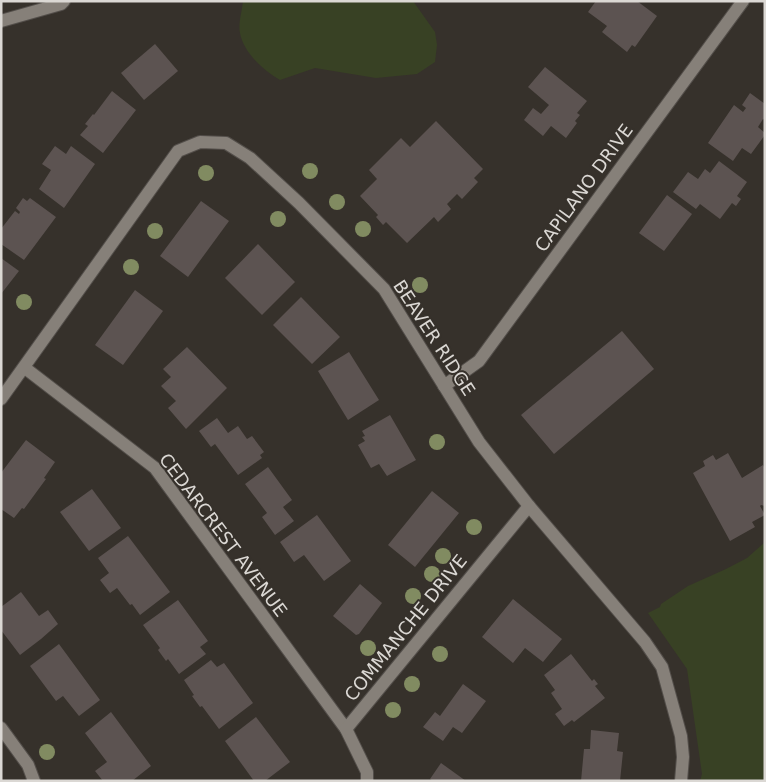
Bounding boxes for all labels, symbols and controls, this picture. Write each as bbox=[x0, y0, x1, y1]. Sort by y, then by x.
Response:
street label: CAPILANO DRIVE bbox=[530, 120, 637, 256]
street label: BEAVER RIDGE bbox=[389, 276, 480, 400]
street label: CEDARCREST AVENUE bbox=[155, 449, 292, 620]
street label: COMMANCHE DRIVE bbox=[340, 550, 471, 705]

